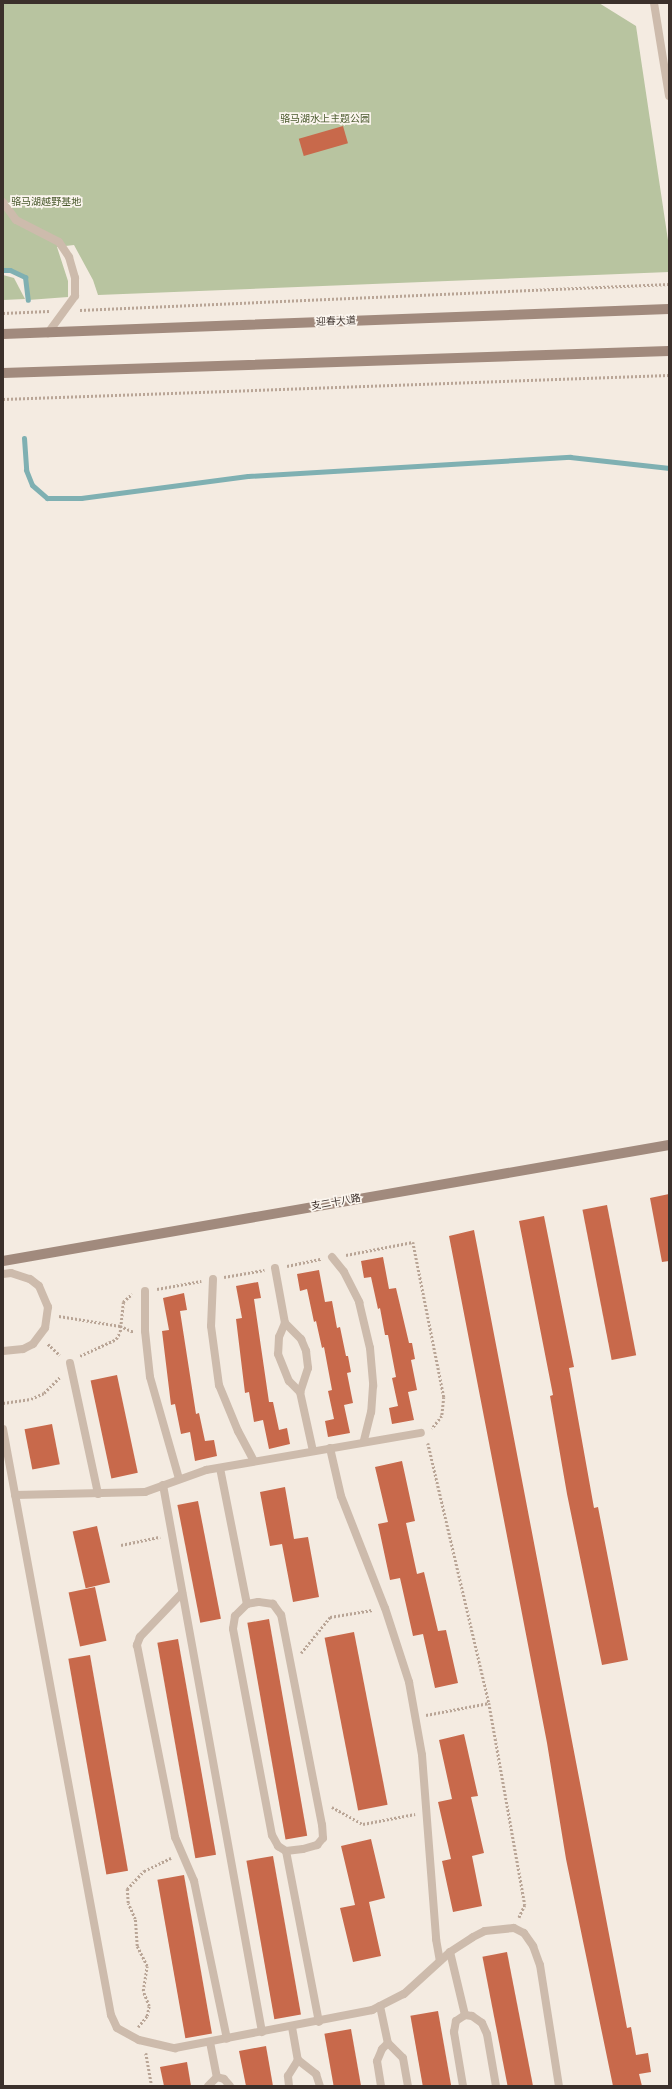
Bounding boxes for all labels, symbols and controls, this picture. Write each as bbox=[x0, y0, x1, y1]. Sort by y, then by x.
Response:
park label: 骆马湖水上主题公园 bbox=[280, 114, 370, 126]
park label: 骆马湖越野基地 bbox=[11, 197, 81, 209]
street label: 迎春大道 bbox=[316, 315, 356, 329]
street label: 支二十八路 bbox=[310, 1193, 362, 1213]

